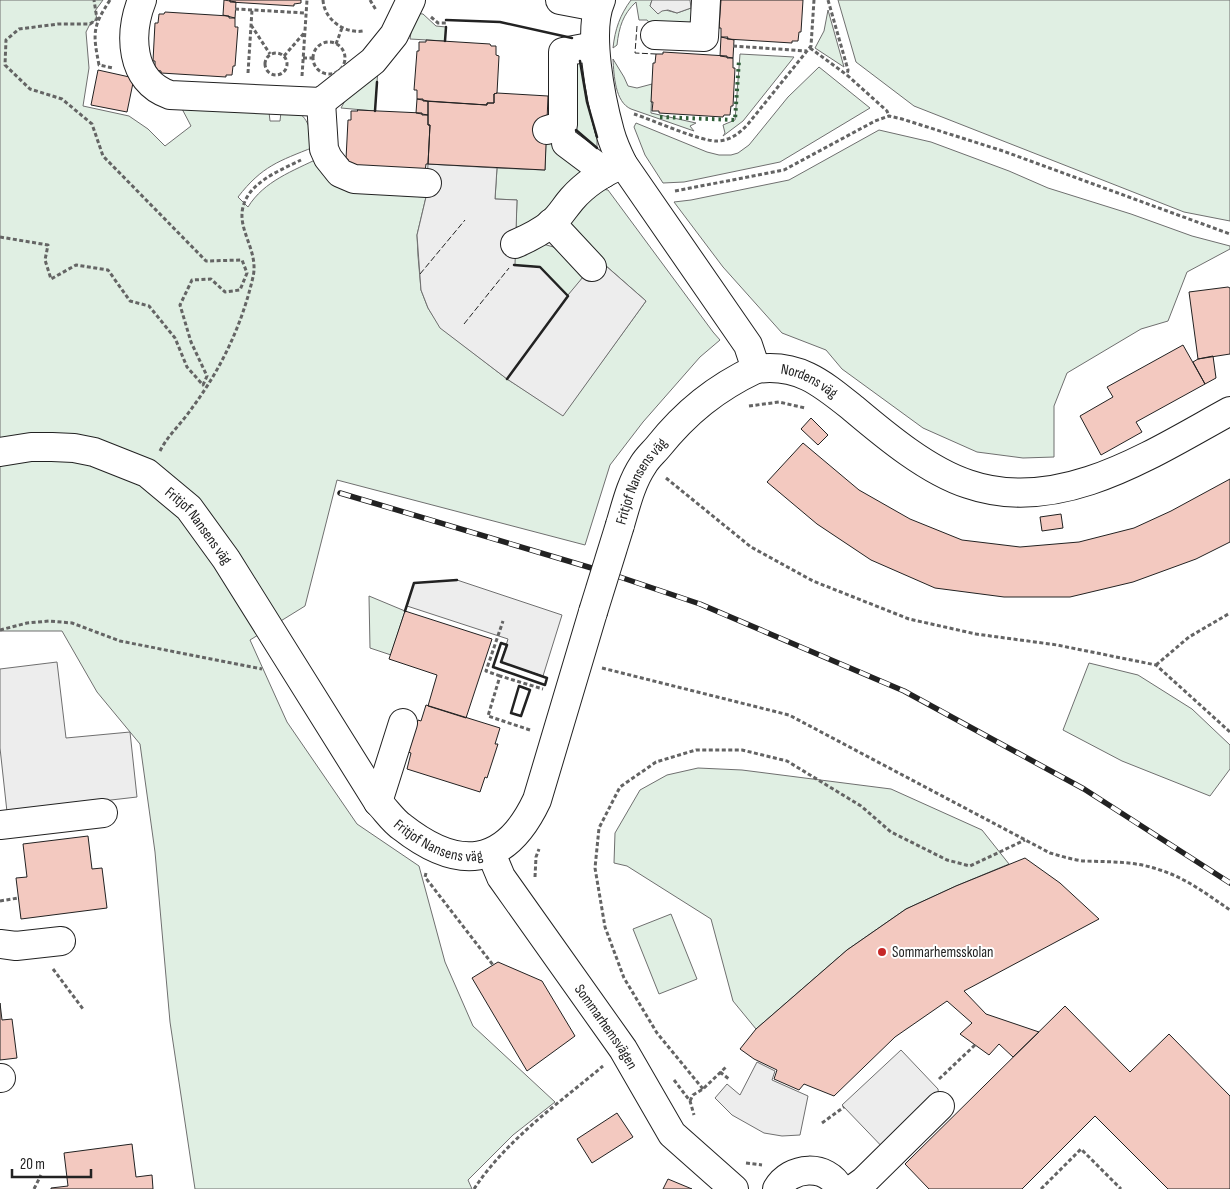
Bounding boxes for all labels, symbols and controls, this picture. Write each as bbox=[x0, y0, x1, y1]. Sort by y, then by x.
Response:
street label: Nordens väg bbox=[780, 359, 842, 402]
street label: Fritjof Nansens väg bbox=[611, 434, 671, 527]
street label: Fritjof Nansens väg bbox=[161, 483, 236, 568]
street label: Fritjof Nansens väg bbox=[390, 815, 484, 866]
place label: Sommarhemsskolan bbox=[892, 943, 993, 962]
marker: Sommarhemsskolan bbox=[876, 946, 888, 958]
street label: Sommarhemsvägen bbox=[570, 980, 642, 1073]
scale bar bbox=[12, 1146, 91, 1178]
text: 20 m bbox=[20, 1155, 45, 1174]

